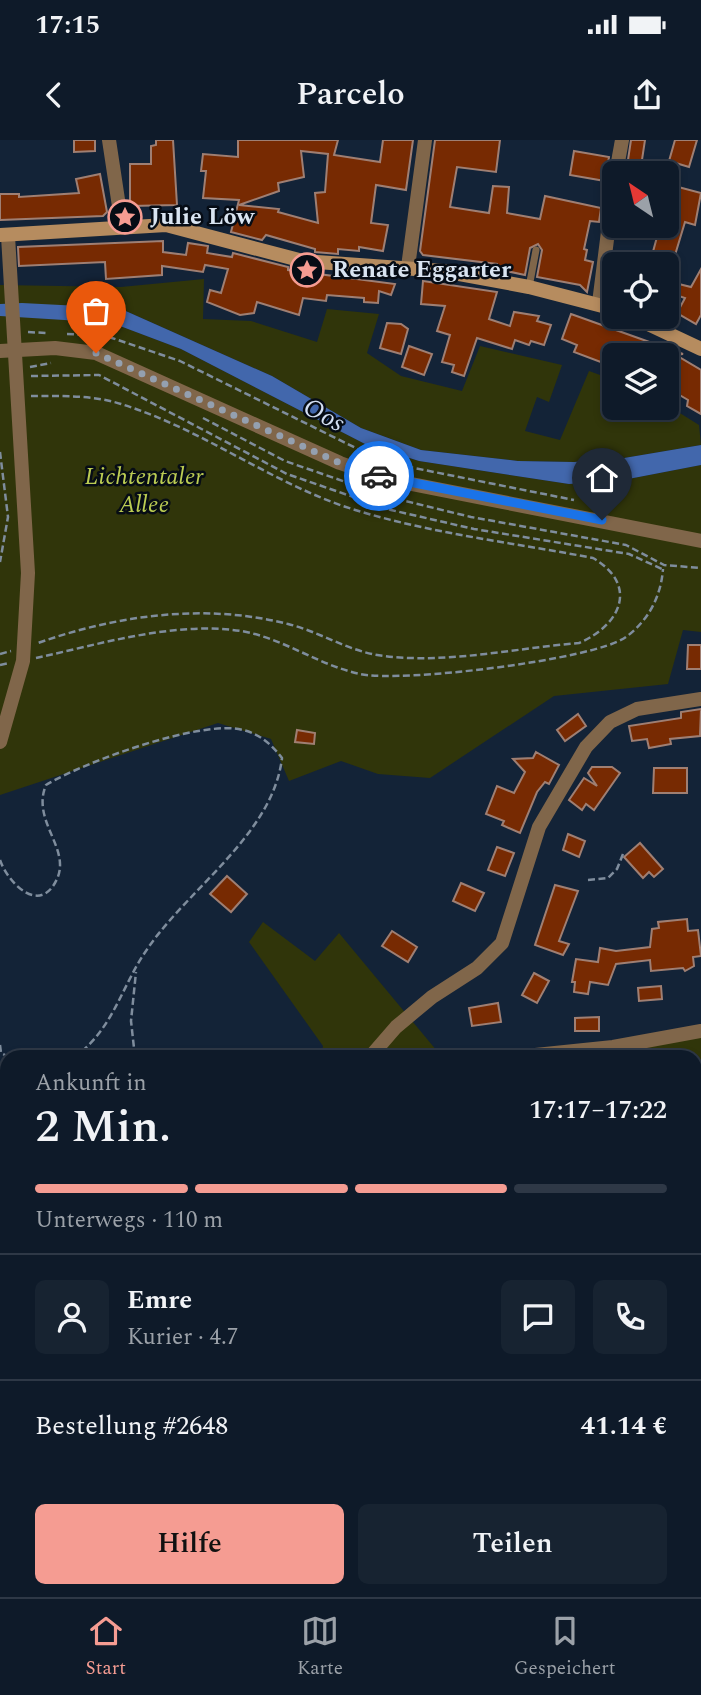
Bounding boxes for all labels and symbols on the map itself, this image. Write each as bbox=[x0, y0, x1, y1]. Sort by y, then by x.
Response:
north arrow bbox=[602, 161, 679, 238]
place icon: Julie Löw bbox=[106, 198, 144, 236]
place label: Julie Löw bbox=[150, 199, 256, 235]
place icon: Renate Eggarter bbox=[288, 251, 326, 289]
place label: Renate Eggarter bbox=[332, 252, 512, 288]
pin bbox=[66, 281, 126, 353]
water label: Oos bbox=[296, 387, 352, 443]
courier bbox=[344, 441, 414, 511]
pin bbox=[572, 448, 632, 520]
park label: Lichtentaler Allee bbox=[84, 459, 204, 523]

